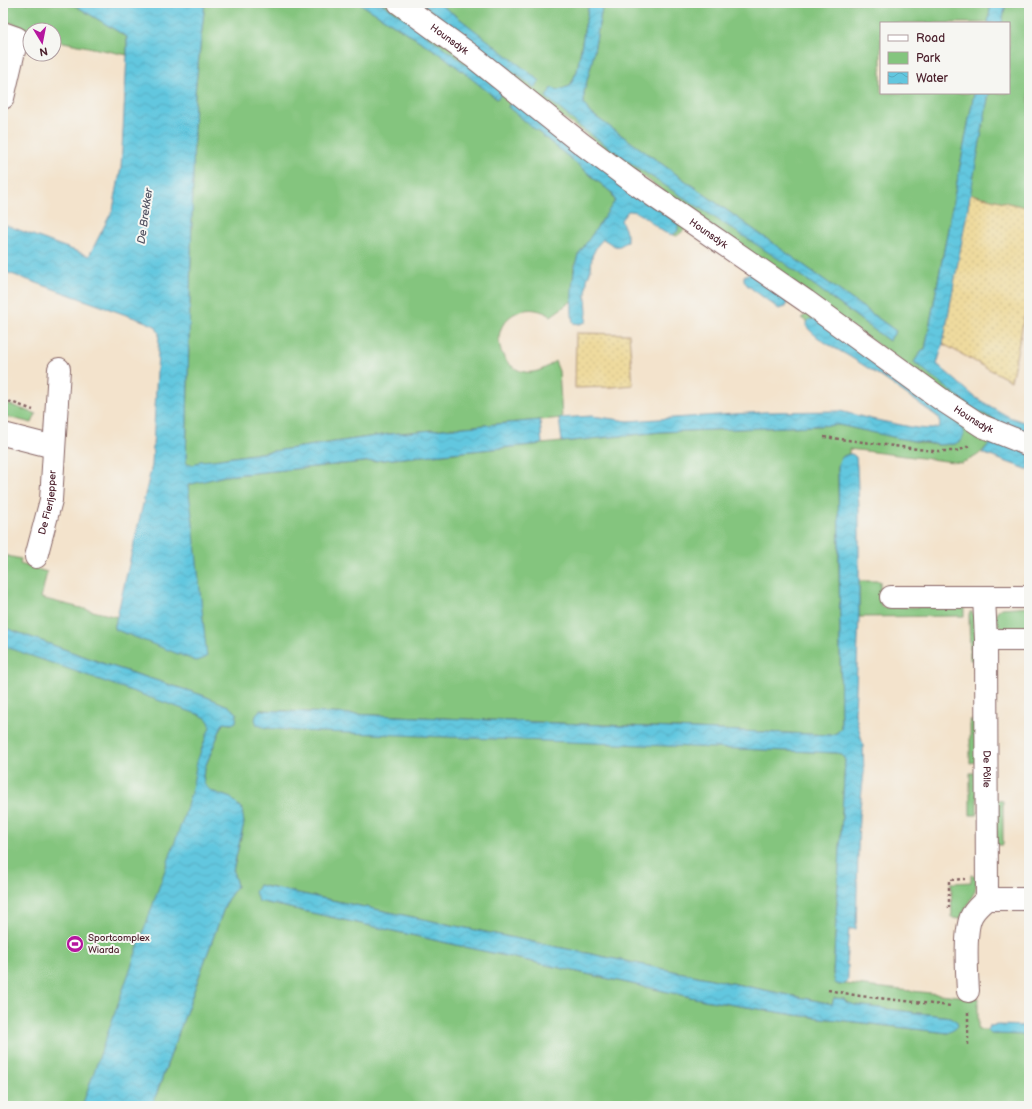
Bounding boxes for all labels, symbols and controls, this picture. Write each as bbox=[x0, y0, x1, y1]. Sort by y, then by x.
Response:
north arrow bbox=[22, 22, 62, 62]
street label: Hounsdyk bbox=[428, 22, 471, 57]
legend bbox=[880, 22, 1010, 94]
text: Road bbox=[916, 31, 945, 46]
text: N bbox=[38, 44, 49, 58]
text: Park bbox=[916, 51, 940, 66]
text: Water bbox=[916, 71, 948, 86]
water label: De Brekker bbox=[135, 186, 155, 245]
street label: Hounsdyk bbox=[687, 216, 730, 251]
street label: Hounsdyk bbox=[951, 403, 995, 436]
street label: De Fierljepper bbox=[36, 470, 59, 536]
street label: De Pôlle bbox=[980, 750, 993, 788]
place label: Sportcomplex Wiarda bbox=[88, 932, 150, 956]
sports icon: Sportcomplex Wiarda bbox=[65, 934, 85, 954]

